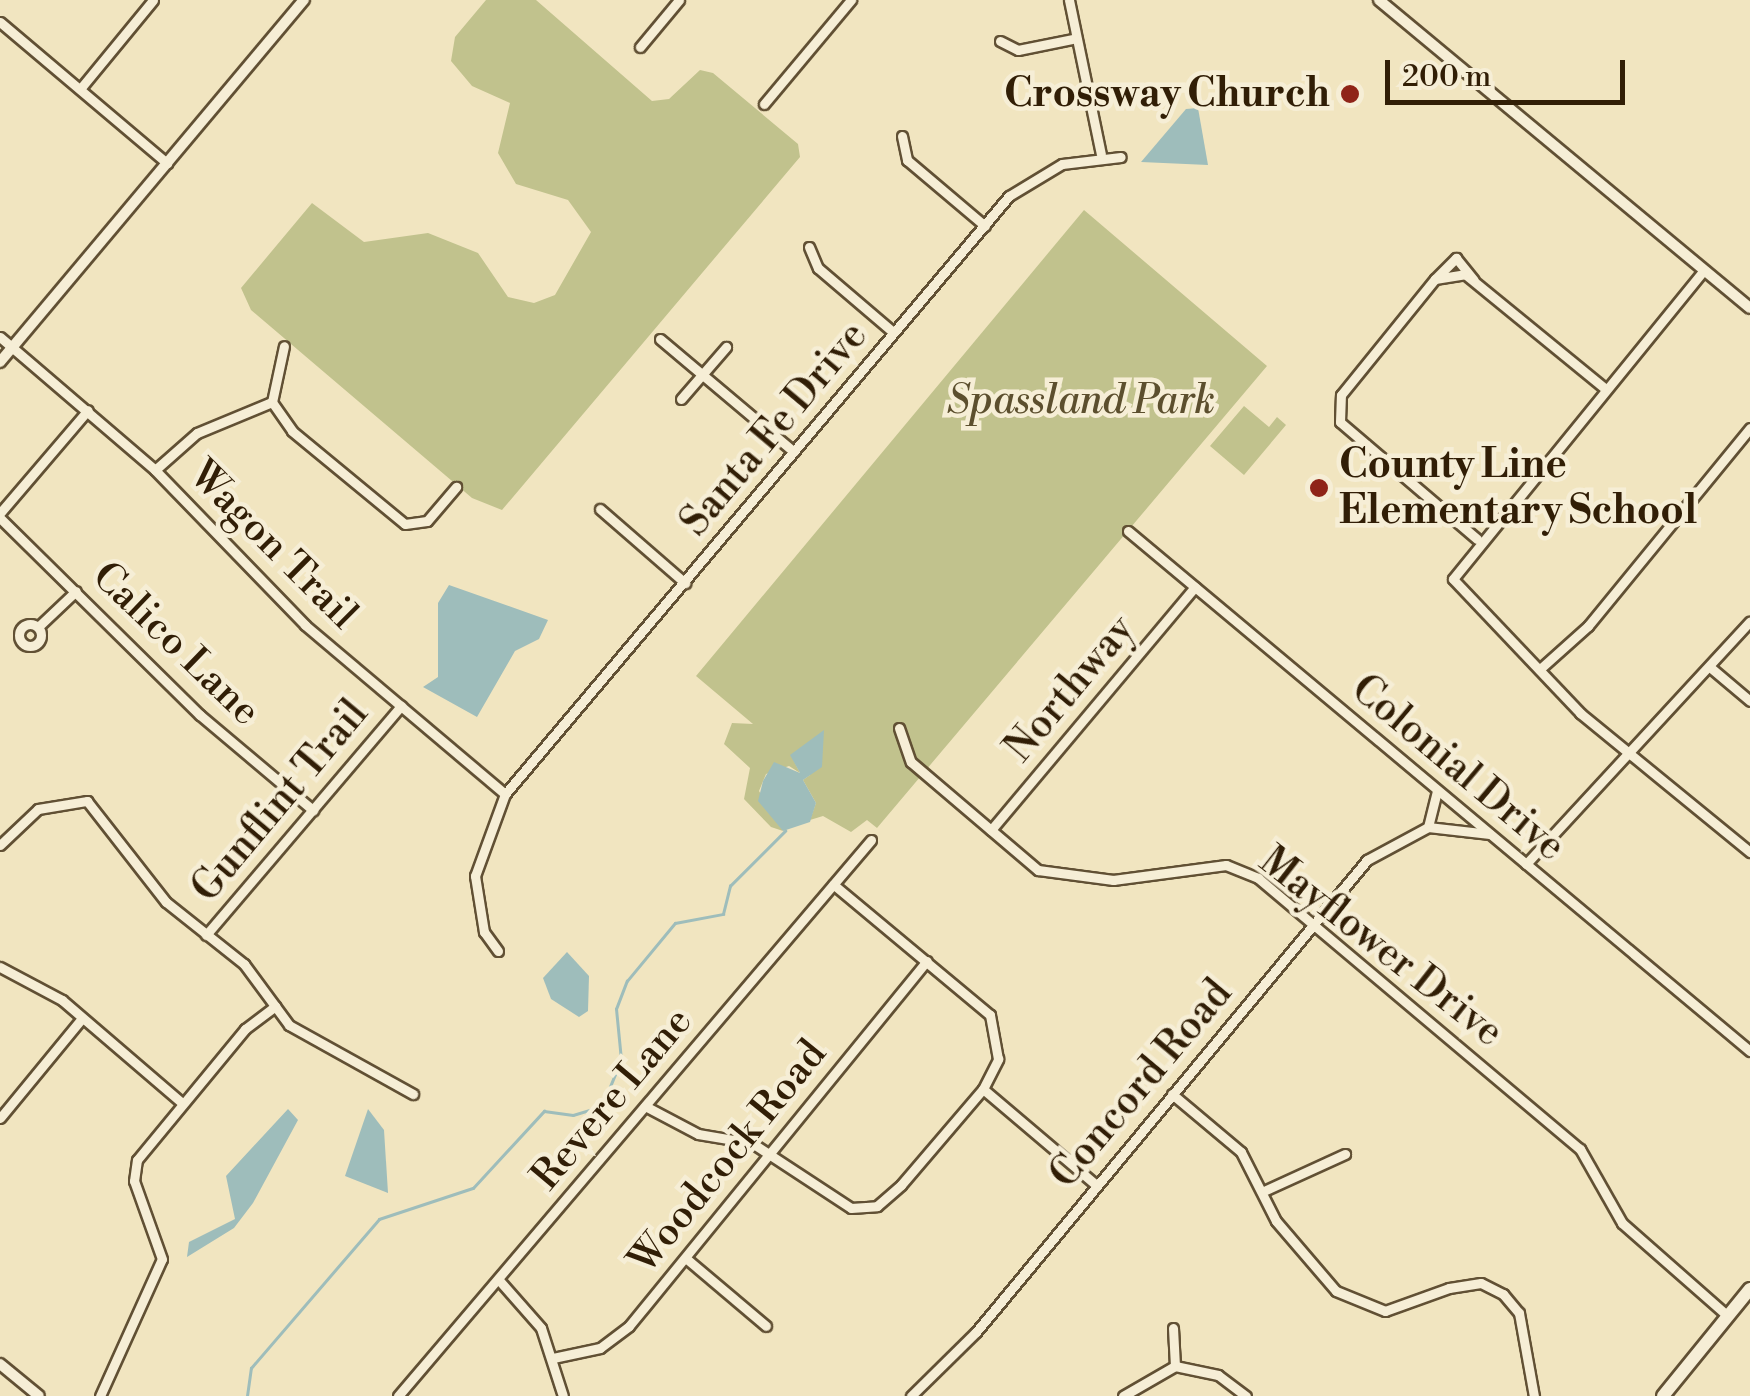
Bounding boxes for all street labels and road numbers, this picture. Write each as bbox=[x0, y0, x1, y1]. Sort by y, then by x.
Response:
street label: Santa Fe Drive bbox=[671, 312, 877, 546]
street label: Wagon Trail bbox=[179, 451, 367, 639]
street label: Calico Lane bbox=[82, 552, 270, 736]
street label: Northway bbox=[995, 606, 1145, 772]
street label: Colonial Drive bbox=[1342, 665, 1574, 871]
street label: Gunflint Trail bbox=[182, 690, 378, 912]
street label: Mayflower Drive bbox=[1250, 837, 1512, 1057]
street label: Concord Road bbox=[1040, 970, 1242, 1198]
street label: Revere Lane bbox=[522, 998, 702, 1200]
street label: Woodcock Road bbox=[619, 1031, 837, 1283]

